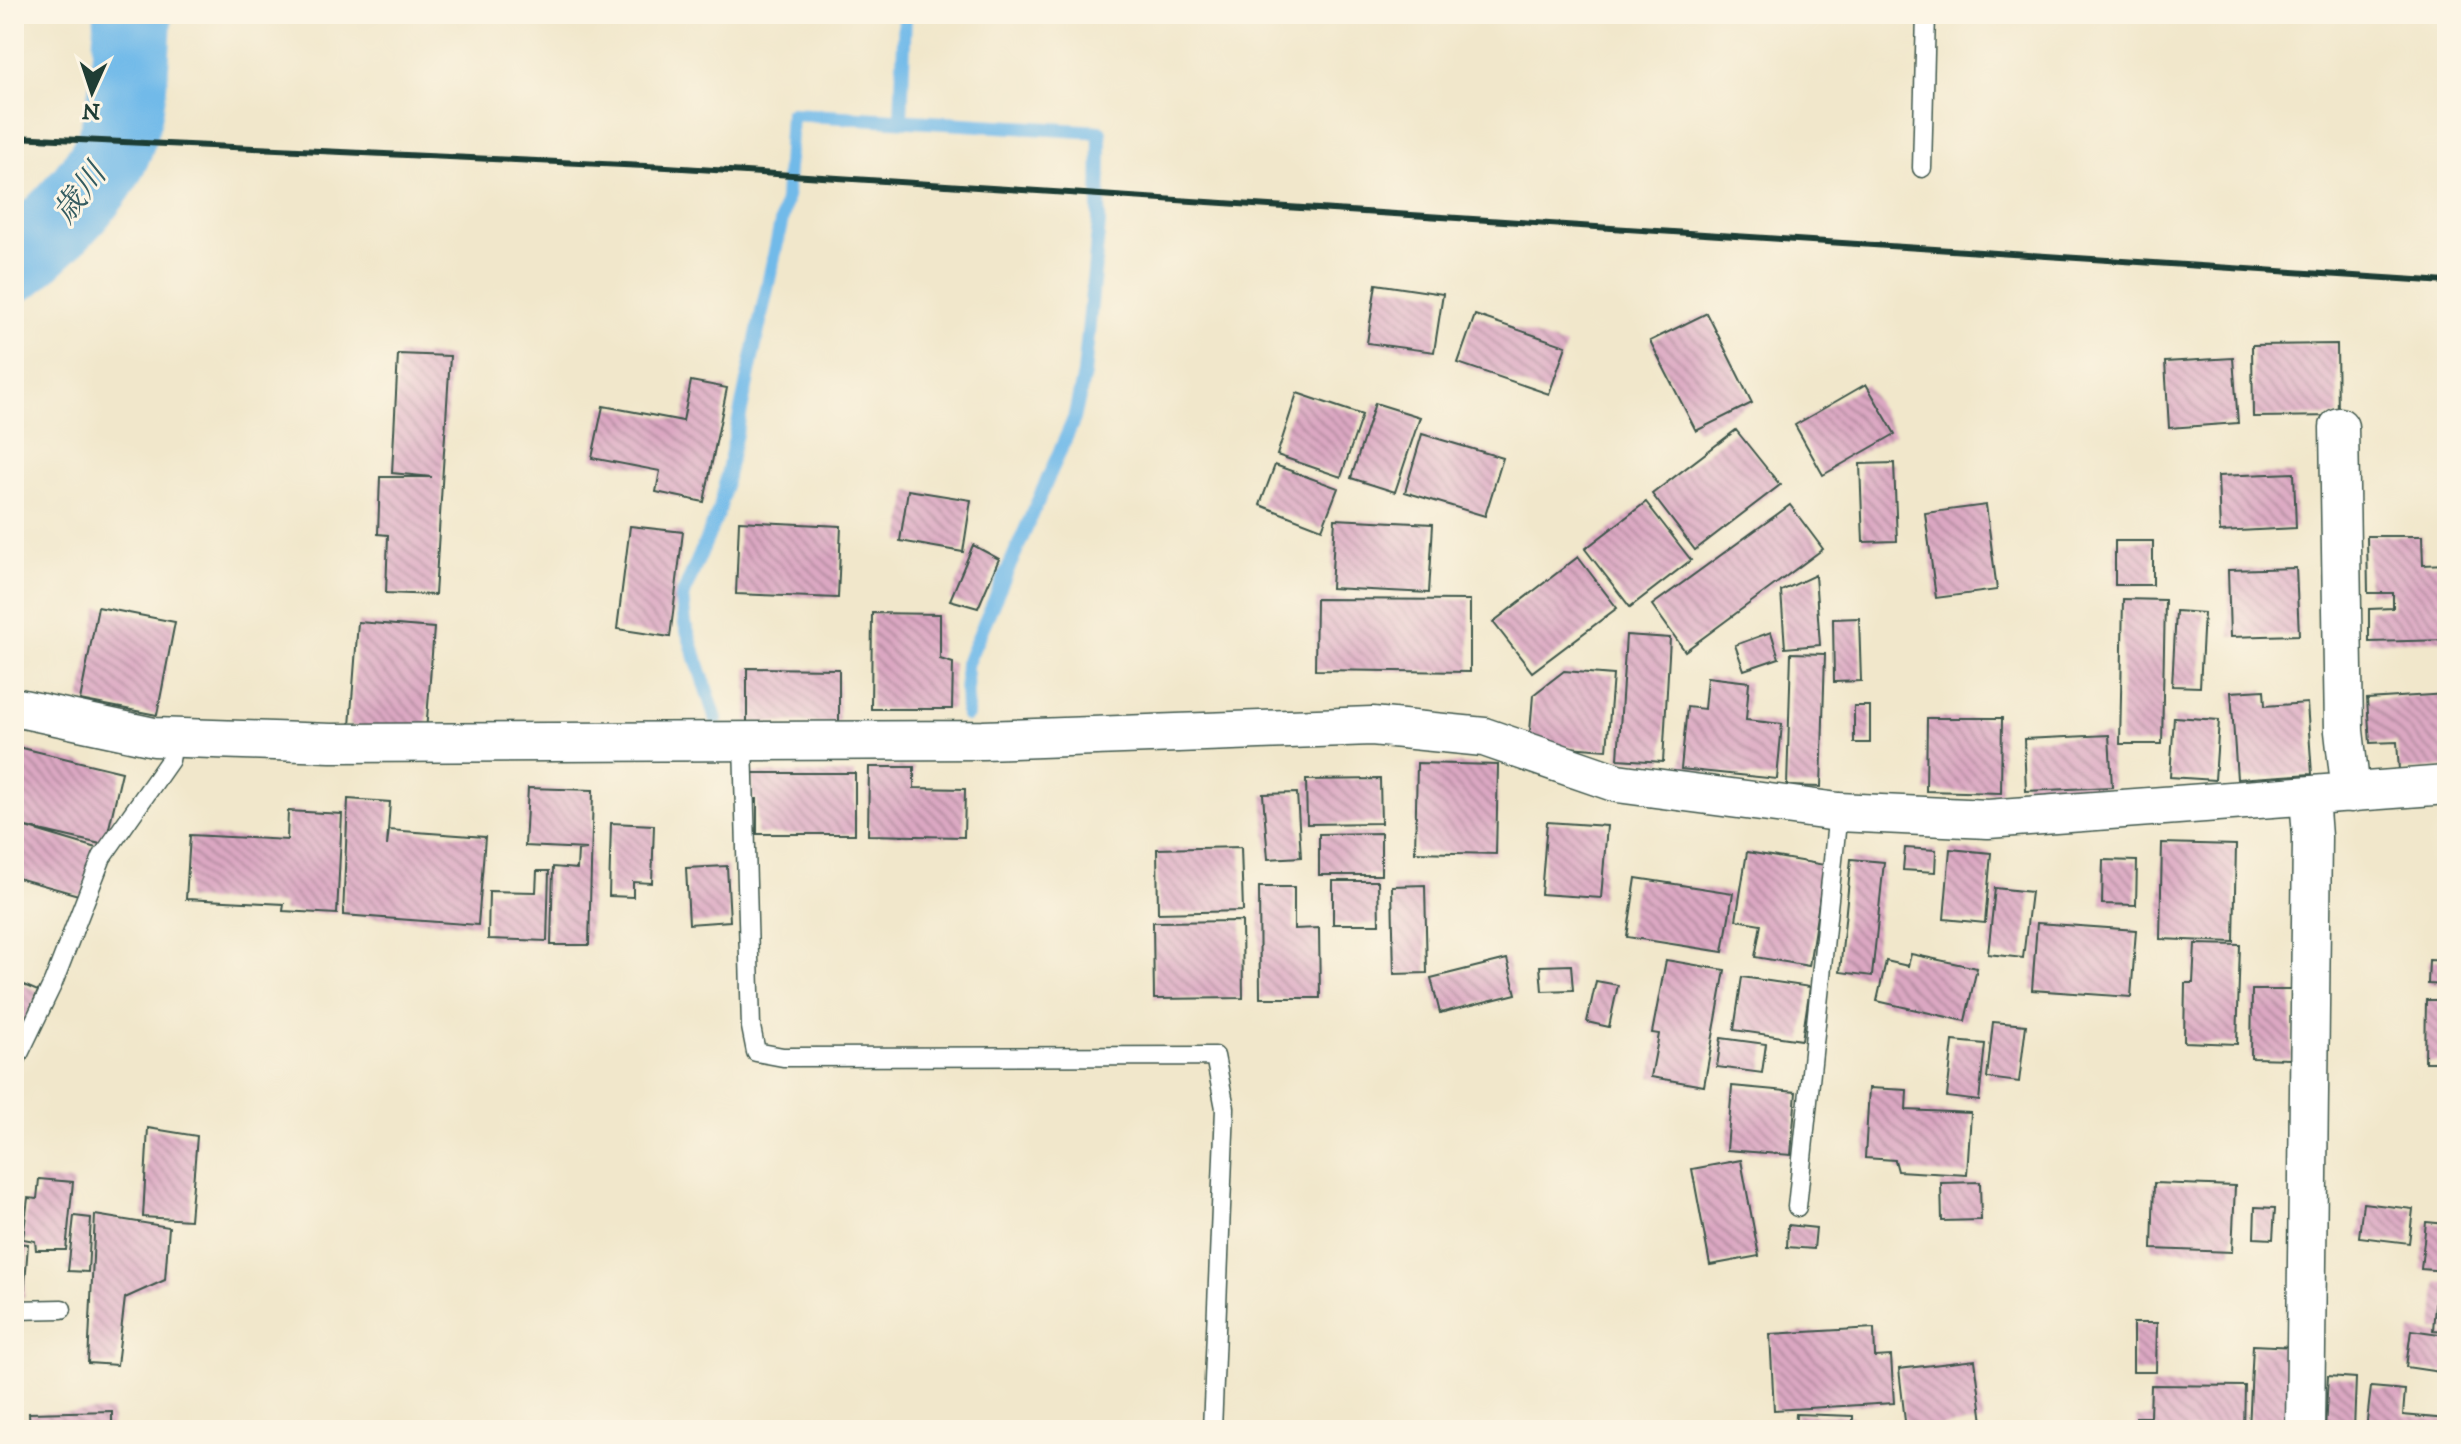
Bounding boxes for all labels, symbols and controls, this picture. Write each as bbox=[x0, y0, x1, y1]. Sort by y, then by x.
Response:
north arrow bbox=[52, 52, 132, 132]
text: N bbox=[81, 97, 101, 124]
water label: 歳川 bbox=[45, 154, 118, 232]

